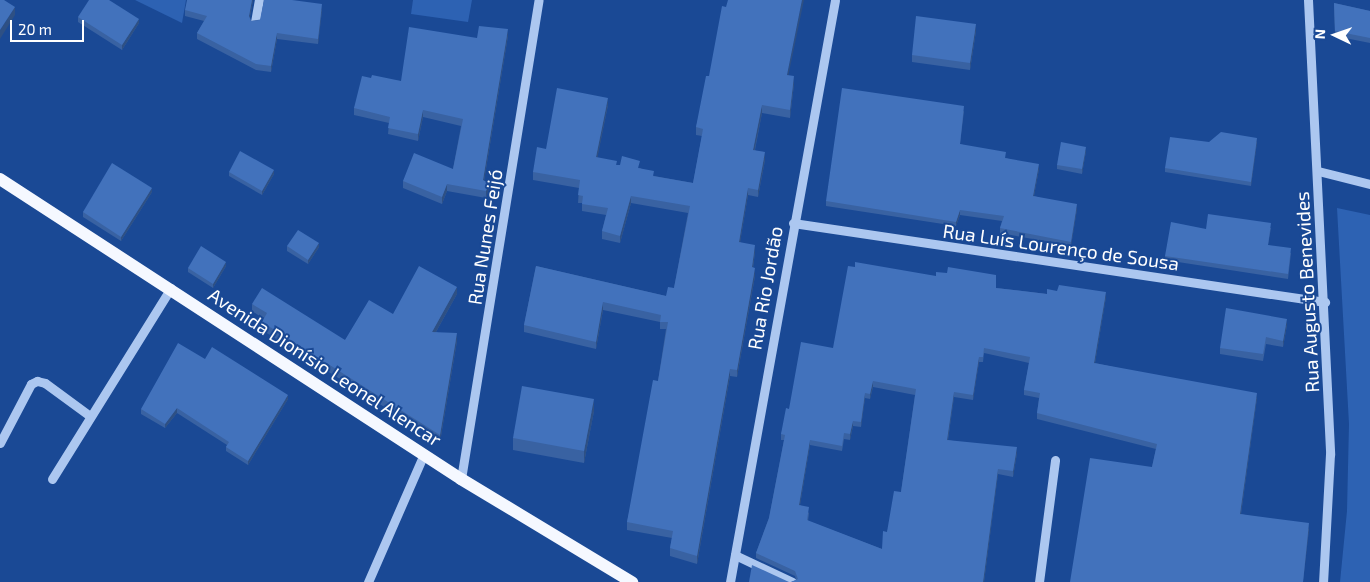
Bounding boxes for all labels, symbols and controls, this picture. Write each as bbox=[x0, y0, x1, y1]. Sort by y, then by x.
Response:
scale bar bbox=[12, 10, 86, 42]
north arrow bbox=[1310, 10, 1360, 60]
text: 20 m bbox=[18, 20, 52, 38]
text: N bbox=[1311, 29, 1328, 40]
street label: Rua Nunes Feijó bbox=[463, 168, 507, 306]
street label: Rua Augusto Benevides bbox=[1290, 191, 1324, 393]
street label: Rua Luís Lourenço de Sousa bbox=[941, 219, 1181, 275]
street label: Rua Rio Jordão bbox=[743, 224, 787, 352]
street label: Avenida Dionísio Leonel Alencar bbox=[204, 283, 446, 451]

